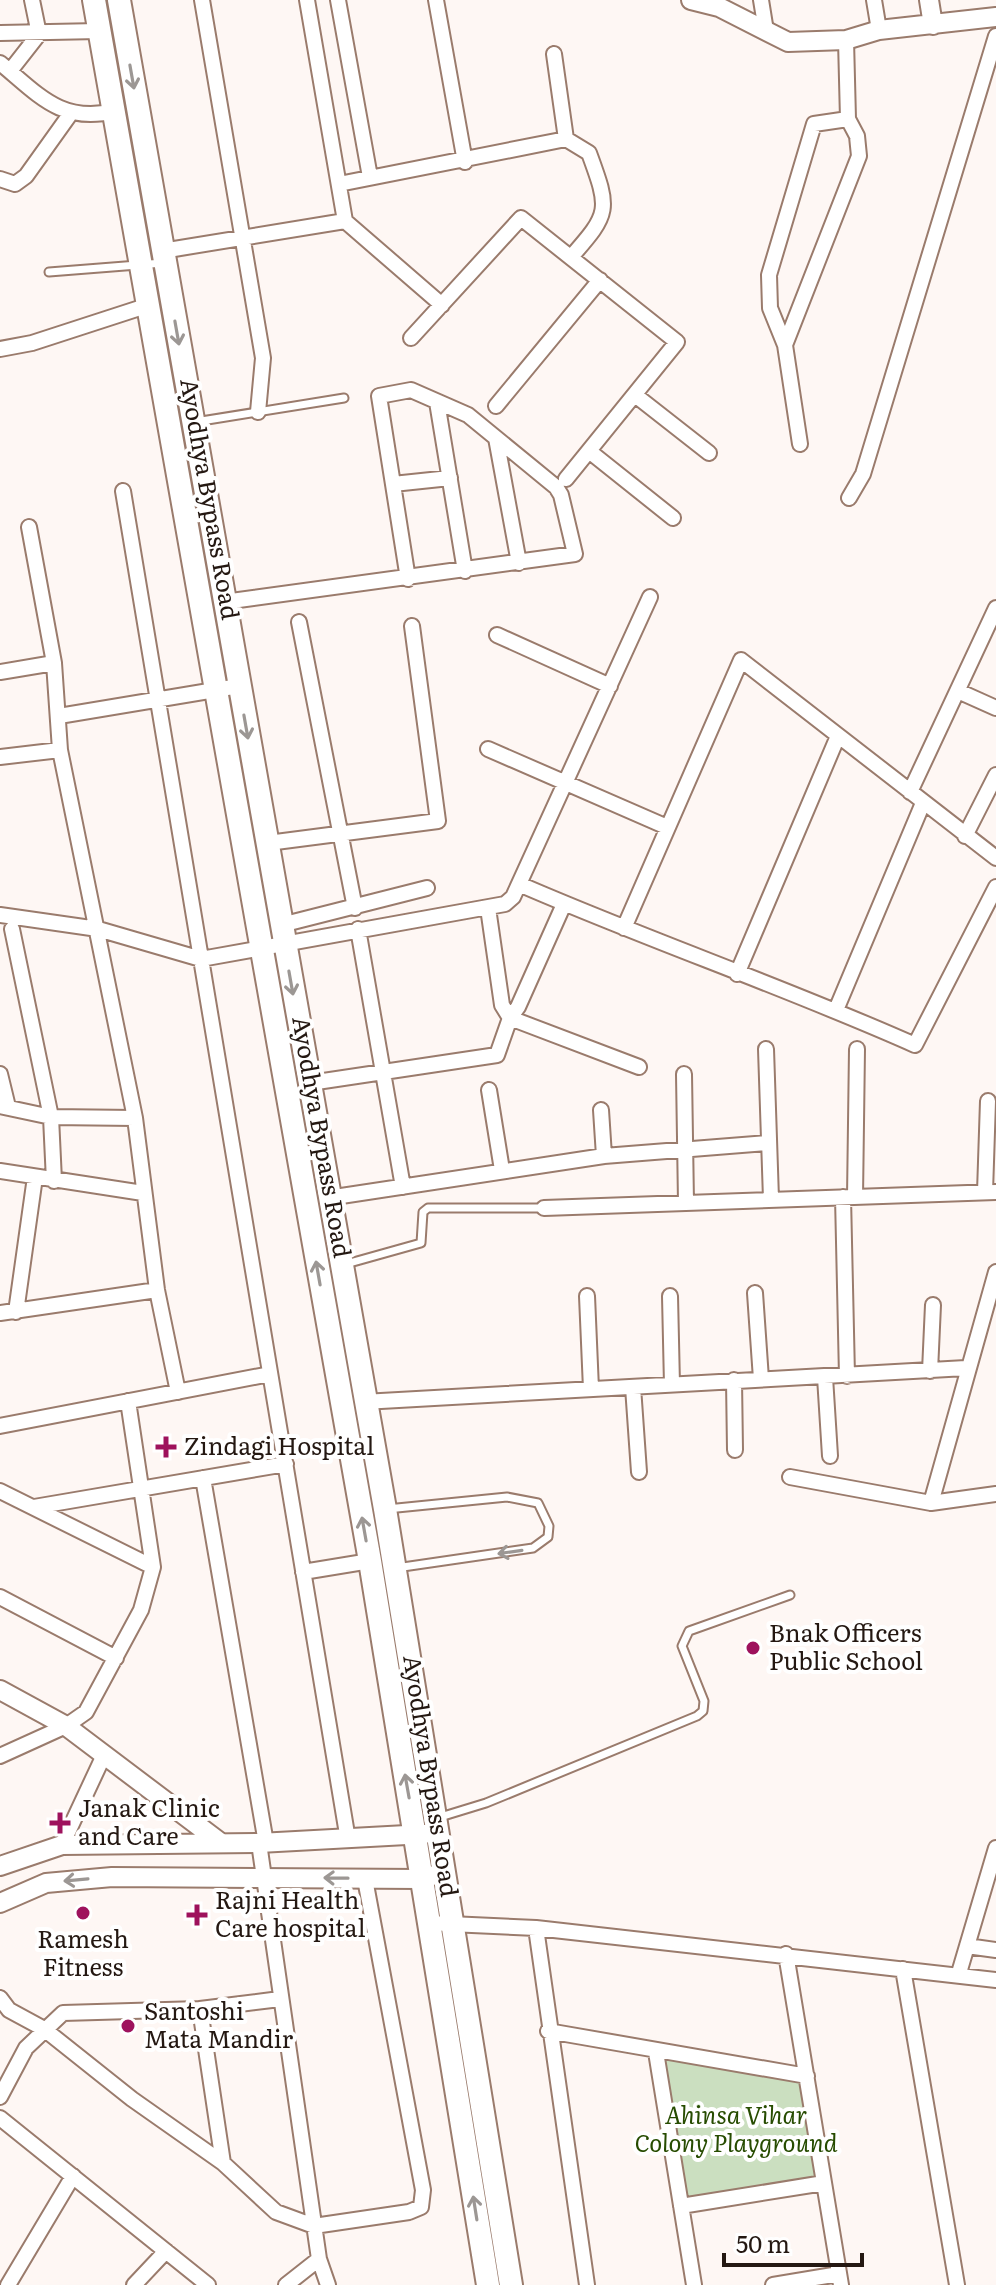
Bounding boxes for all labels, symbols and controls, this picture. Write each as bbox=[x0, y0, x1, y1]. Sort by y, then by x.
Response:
one-way arrow bbox=[126, 64, 141, 89]
one-way arrow bbox=[171, 320, 186, 345]
street label: Ayodhya Bypass Road bbox=[173, 375, 250, 622]
one-way arrow bbox=[240, 714, 255, 739]
one-way arrow bbox=[284, 970, 299, 995]
street label: Ayodhya Bypass Road bbox=[285, 1013, 362, 1260]
one-way arrow bbox=[310, 1261, 325, 1286]
place label: Zindagi Hospital bbox=[184, 1427, 374, 1462]
marker: Zindagi Hospital bbox=[155, 1436, 177, 1458]
one-way arrow bbox=[356, 1517, 371, 1542]
one-way arrow bbox=[497, 1545, 523, 1560]
place label: Bnak Officers Public School bbox=[769, 1614, 923, 1677]
marker: Bnak Officers Public School bbox=[744, 1639, 762, 1657]
street label: Ayodhya Bypass Road bbox=[396, 1652, 469, 1899]
one-way arrow bbox=[399, 1773, 414, 1799]
place label: Janak Clinic and Care bbox=[78, 1789, 220, 1852]
marker: Janak Clinic and Care bbox=[49, 1812, 71, 1834]
one-way arrow bbox=[323, 1870, 350, 1885]
one-way arrow bbox=[63, 1873, 90, 1888]
place label: Rajni Health Care hospital bbox=[215, 1881, 365, 1944]
marker: Ramesh Fitness bbox=[74, 1904, 92, 1922]
marker: Rajni Health Care hospital bbox=[186, 1904, 208, 1926]
place label: Ramesh Fitness bbox=[37, 1920, 129, 1983]
place label: Santoshi Mata Mandir bbox=[144, 1992, 294, 2055]
marker: Santoshi Mata Mandir bbox=[119, 2017, 137, 2035]
park label: Ahinsa Vihar Colony Playground bbox=[634, 2096, 838, 2159]
one-way arrow bbox=[467, 2196, 482, 2221]
scale bar bbox=[724, 2217, 862, 2267]
text: 50 m bbox=[736, 2225, 790, 2260]

